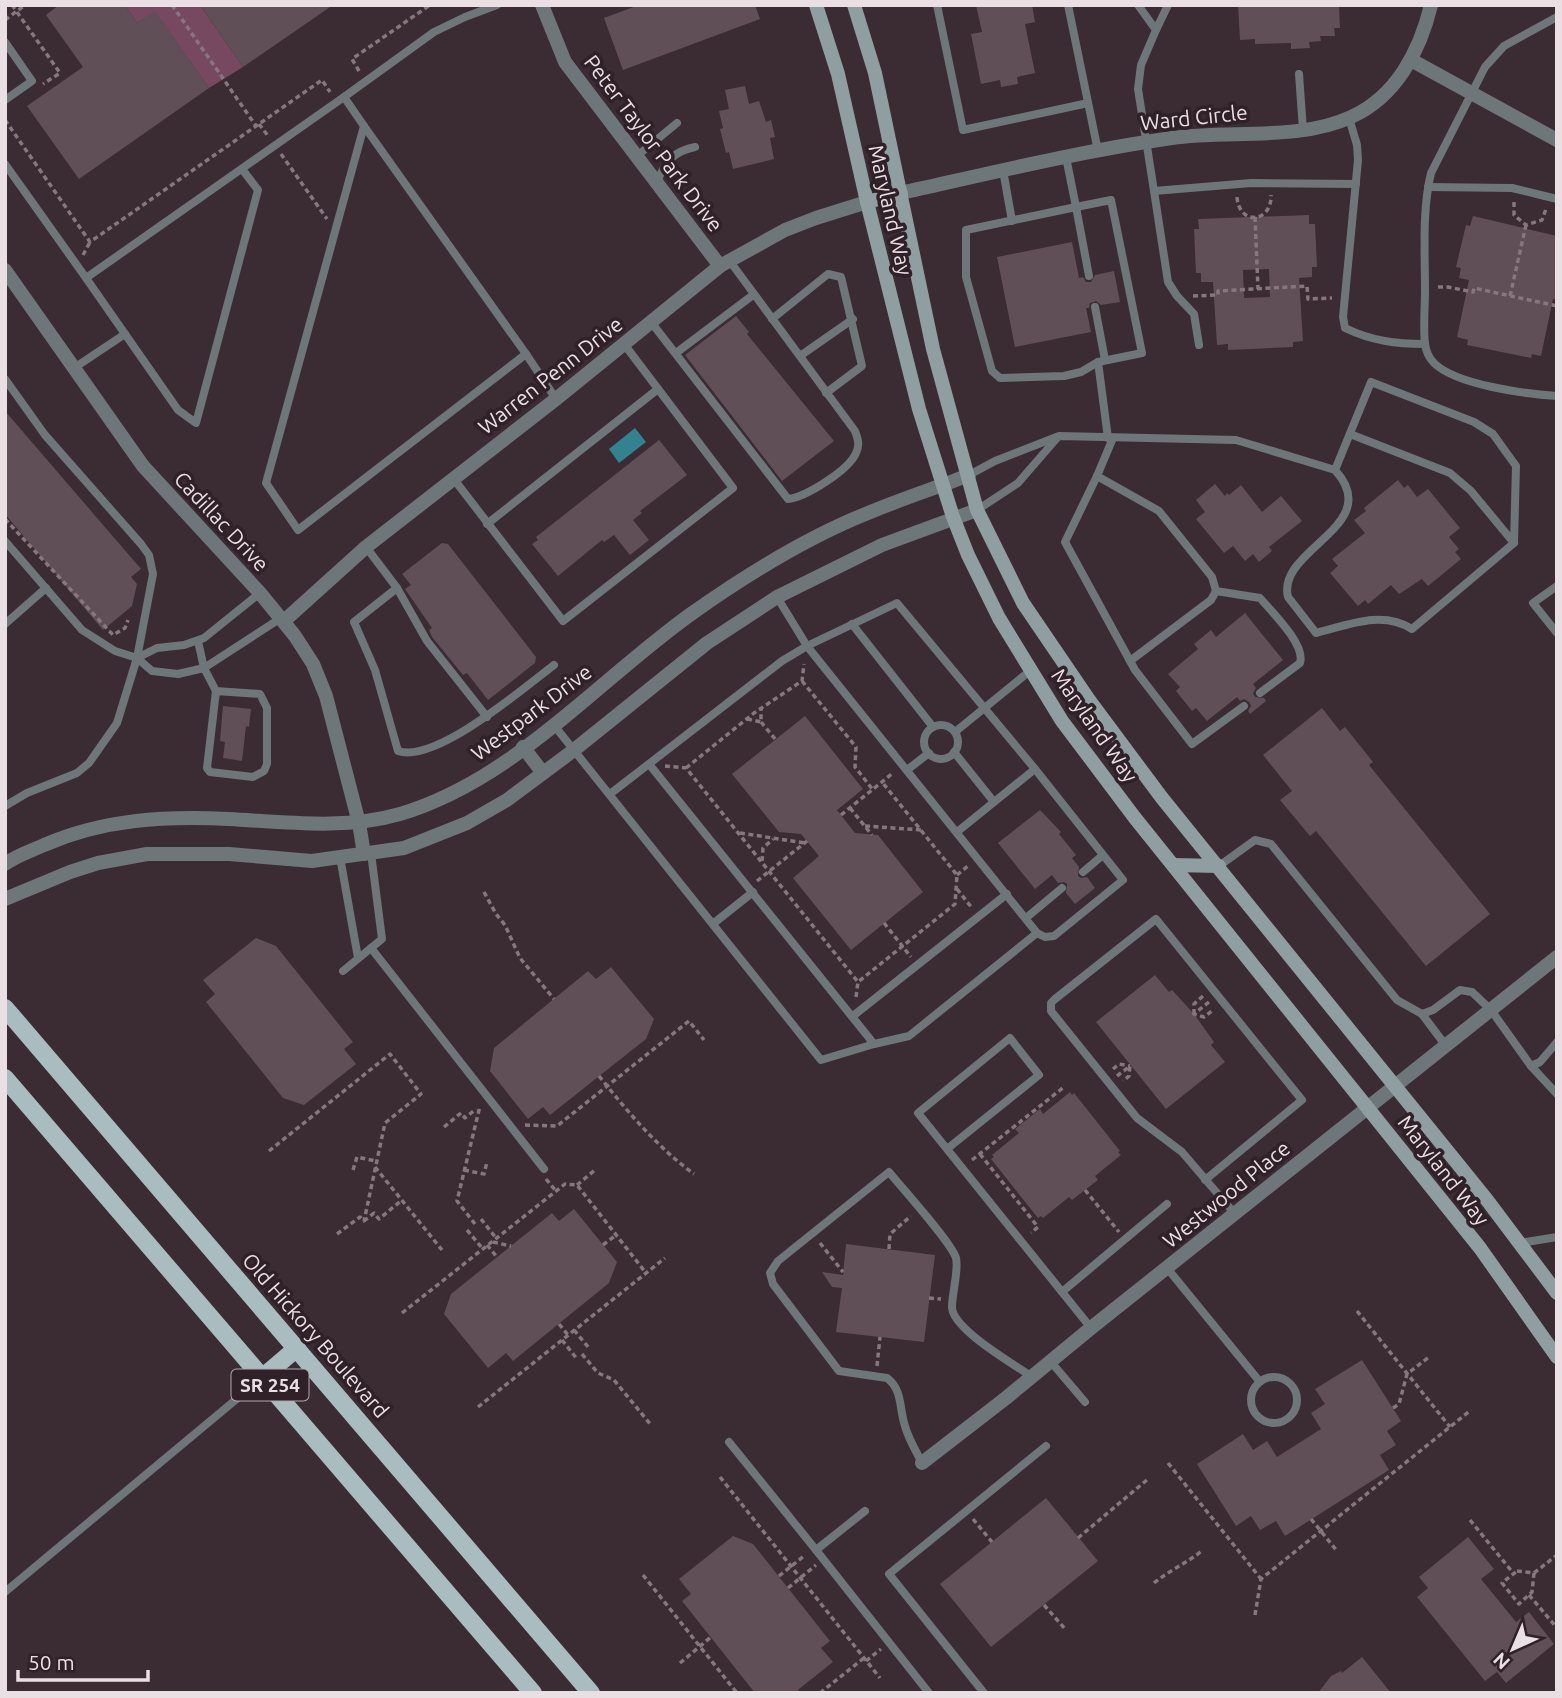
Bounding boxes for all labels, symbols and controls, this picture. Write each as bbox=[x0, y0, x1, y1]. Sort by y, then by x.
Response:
street label: Peter Taylor Park Drive bbox=[580, 50, 728, 236]
street label: Ward Circle bbox=[1139, 99, 1249, 135]
street label: Maryland Way bbox=[864, 143, 918, 277]
street label: Warren Penn Drive bbox=[473, 311, 627, 439]
street label: Cadillac Drive bbox=[170, 466, 274, 576]
street label: Westpark Drive bbox=[466, 659, 596, 765]
street label: Maryland Way bbox=[1047, 664, 1143, 786]
street label: Maryland Way bbox=[1394, 1110, 1494, 1230]
street label: Westwood Place bbox=[1158, 1136, 1294, 1252]
street label: Old Hickory Boulevard bbox=[238, 1248, 394, 1422]
road number: SR 254 bbox=[232, 1370, 308, 1400]
north arrow bbox=[1478, 1614, 1548, 1684]
scale bar bbox=[18, 1638, 147, 1682]
text: N bbox=[1488, 1648, 1514, 1674]
text: 50 m bbox=[28, 1650, 75, 1674]

